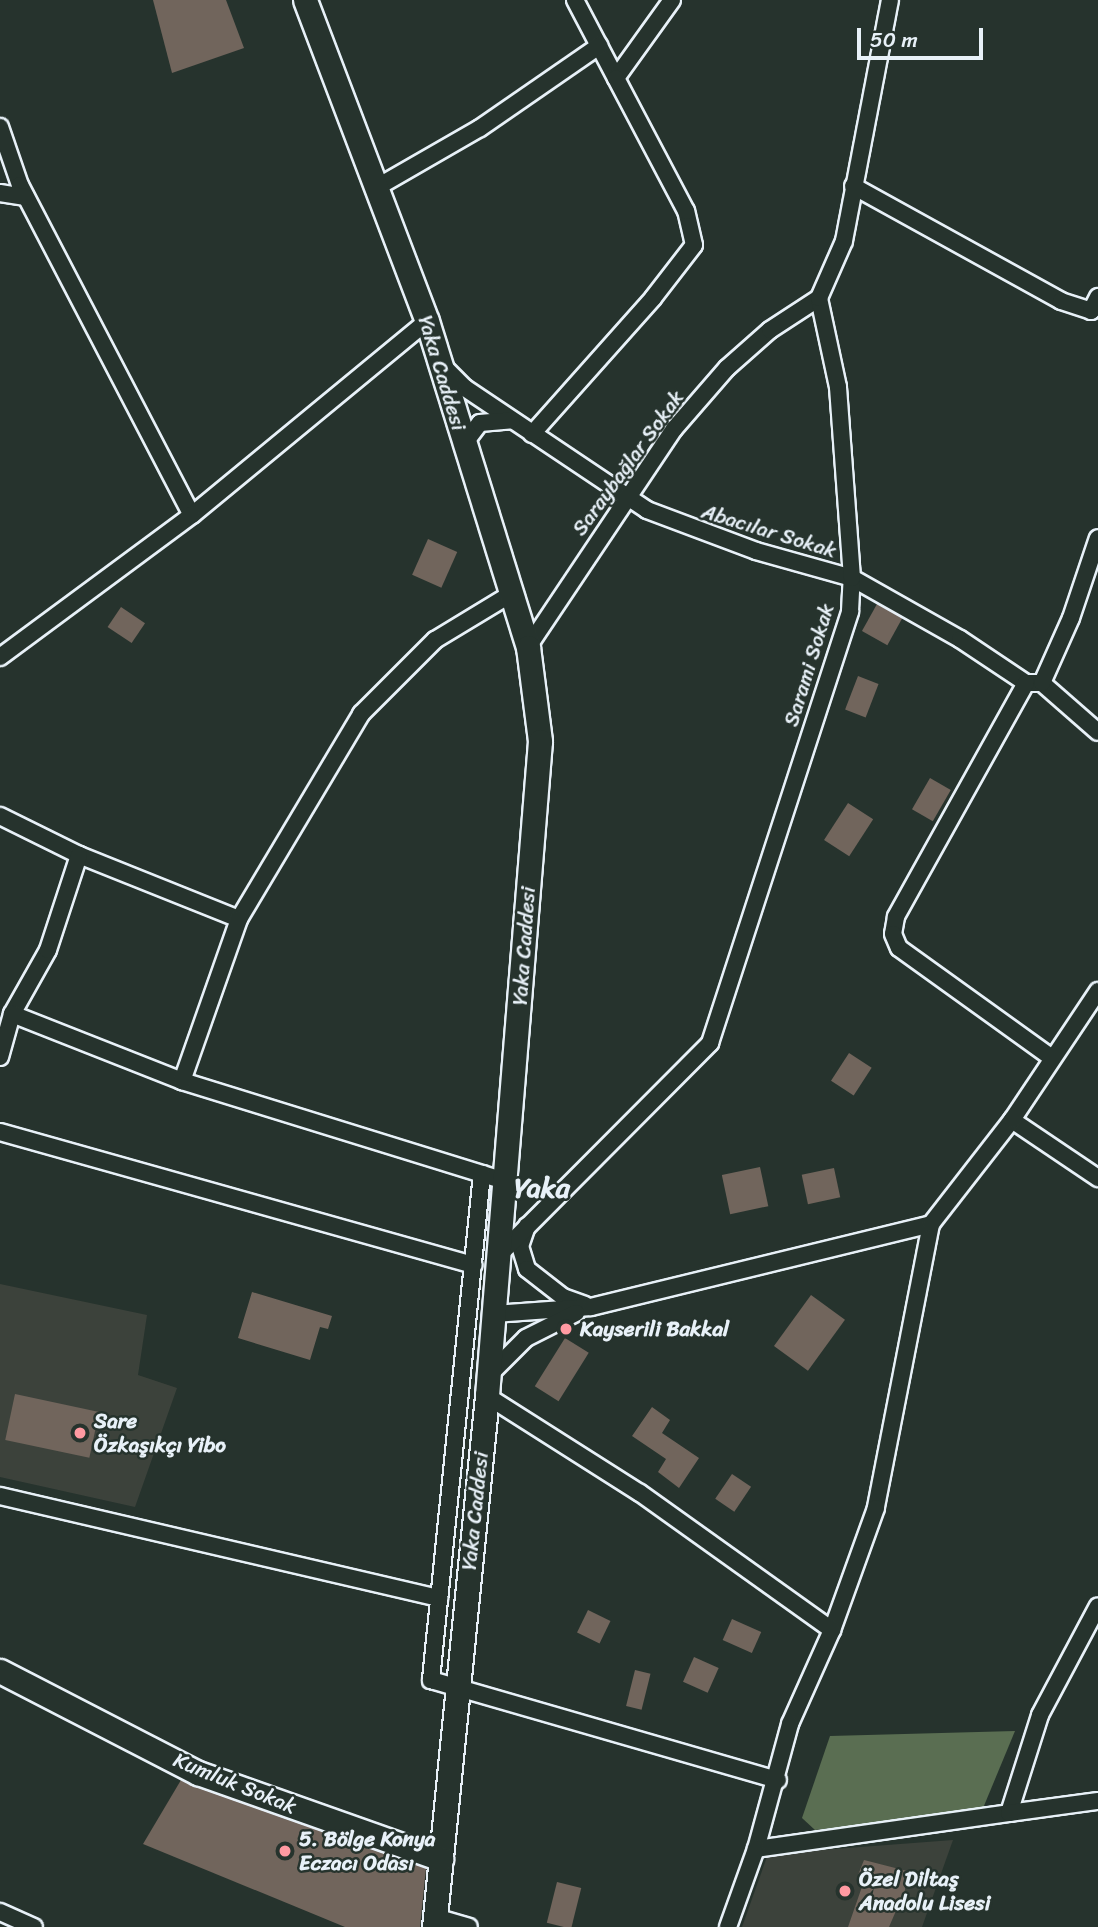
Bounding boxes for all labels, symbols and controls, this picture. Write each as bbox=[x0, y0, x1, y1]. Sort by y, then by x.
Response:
scale bar bbox=[860, 14, 986, 58]
text: 50 m bbox=[870, 21, 918, 59]
street label: Yaka Caddesi bbox=[413, 313, 471, 433]
street label: Saraybağlar Sokak bbox=[567, 385, 689, 541]
street label: Abacılar Sokak bbox=[699, 499, 839, 563]
street label: Sarami Sokak bbox=[778, 601, 840, 729]
street label: Yaka Caddesi bbox=[507, 886, 541, 1006]
district label: Yaka bbox=[514, 1171, 570, 1205]
place label: Kayserili Bakkal bbox=[580, 1316, 729, 1342]
marker: Kayserili Bakkal bbox=[558, 1321, 574, 1337]
place label: Sare Özkaşıkçı Yibo bbox=[94, 1408, 226, 1458]
marker: Sare Özkaşıkçı Yibo bbox=[72, 1425, 88, 1441]
street label: Yaka Caddesi bbox=[456, 1451, 494, 1571]
street label: Kumluk Sokak bbox=[170, 1747, 300, 1819]
place label: 5. Bölge Konya Eczacı Odası bbox=[299, 1826, 437, 1876]
marker: 5. Bölge Konya Eczacı Odası bbox=[277, 1843, 293, 1859]
place label: Özel Diltaş Anadolu Lisesi bbox=[859, 1866, 990, 1916]
marker: Özel Diltaş Anadolu Lisesi bbox=[837, 1883, 853, 1899]

